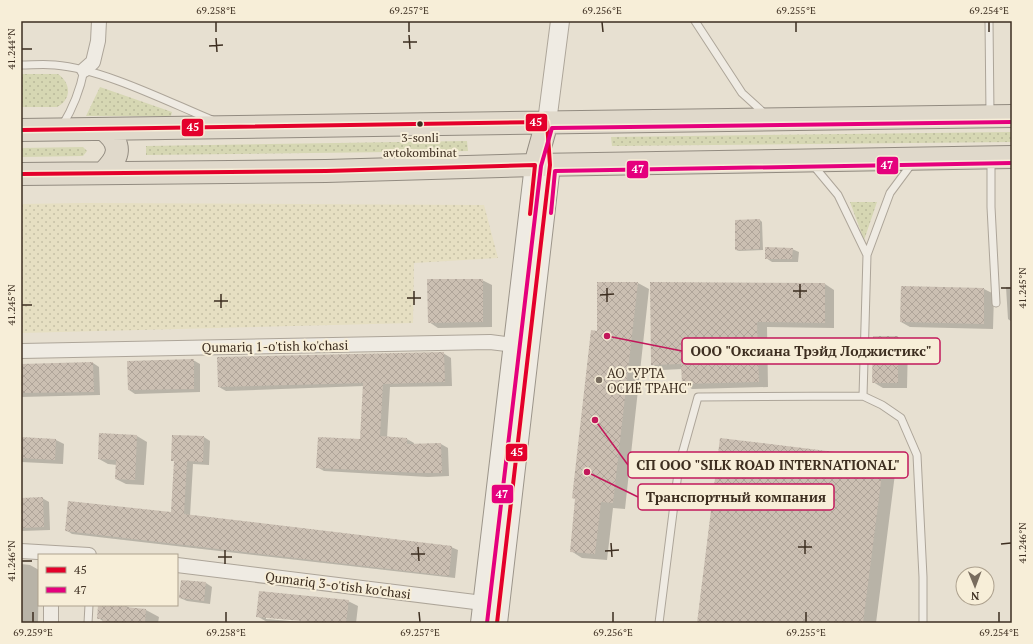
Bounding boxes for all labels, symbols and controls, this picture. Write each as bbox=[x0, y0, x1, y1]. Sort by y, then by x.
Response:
text: 69.258°E bbox=[196, 4, 236, 17]
text: 69.257°E bbox=[389, 4, 429, 17]
text: 69.256°E bbox=[582, 4, 622, 17]
text: 69.255°E bbox=[776, 4, 816, 17]
text: 69.254°E bbox=[969, 4, 1009, 17]
text: 41.244°N bbox=[5, 28, 18, 70]
line badge: 45 bbox=[525, 113, 548, 132]
text: 45 bbox=[530, 115, 542, 129]
line badge: 45 bbox=[181, 118, 204, 137]
marker: 3-sonli avtokombinat bbox=[415, 119, 425, 129]
text: 45 bbox=[187, 120, 199, 134]
place label: 3-sonli avtokombinat bbox=[383, 130, 458, 160]
line badge: 47 bbox=[876, 156, 899, 175]
text: 47 bbox=[881, 158, 893, 172]
line badge: 47 bbox=[626, 160, 649, 179]
text: 47 bbox=[632, 162, 644, 176]
text: 41.245°N bbox=[1016, 267, 1029, 309]
text: 41.245°N bbox=[5, 284, 18, 326]
street label: Qumariq 1-o'tish ko'chasi bbox=[202, 336, 349, 356]
callout: ООО "Оксиана Трэйд Лоджистикс" bbox=[682, 338, 940, 364]
text: ООО "Оксиана Трэйд Лоджистикс" bbox=[690, 341, 932, 360]
place label: АО "УРТА ОСИЁ ТРАНС" bbox=[607, 364, 692, 397]
marker: АО "УРТА ОСИЁ ТРАНС" bbox=[594, 375, 604, 385]
line badge: 45 bbox=[505, 443, 528, 462]
text: 45 bbox=[511, 445, 523, 459]
callout: СП ООО "SILK ROAD INTERNATIONAL" bbox=[628, 452, 908, 478]
text: СП ООО "SILK ROAD INTERNATIONAL" bbox=[636, 455, 900, 474]
line badge: 47 bbox=[491, 484, 514, 504]
callout: Транспортный компания bbox=[638, 484, 834, 510]
text: 47 bbox=[496, 487, 508, 501]
text: Транспортный компания bbox=[646, 487, 826, 506]
text: 41.246°N bbox=[1016, 522, 1029, 564]
text: 41.246°N bbox=[5, 540, 18, 582]
legend bbox=[38, 554, 178, 606]
text: 45 bbox=[74, 562, 87, 577]
north arrow bbox=[955, 566, 995, 606]
street label: Qumariq 3-o'tish ko'chasi bbox=[264, 567, 412, 603]
text: 47 bbox=[74, 582, 87, 597]
text: N bbox=[970, 589, 979, 603]
text: 69.259°E bbox=[13, 626, 53, 639]
text: 69.258°E bbox=[206, 626, 246, 639]
text: 69.257°E bbox=[400, 626, 440, 639]
text: 69.256°E bbox=[593, 626, 633, 639]
text: 69.255°E bbox=[786, 626, 826, 639]
text: 69.254°E bbox=[979, 626, 1019, 639]

